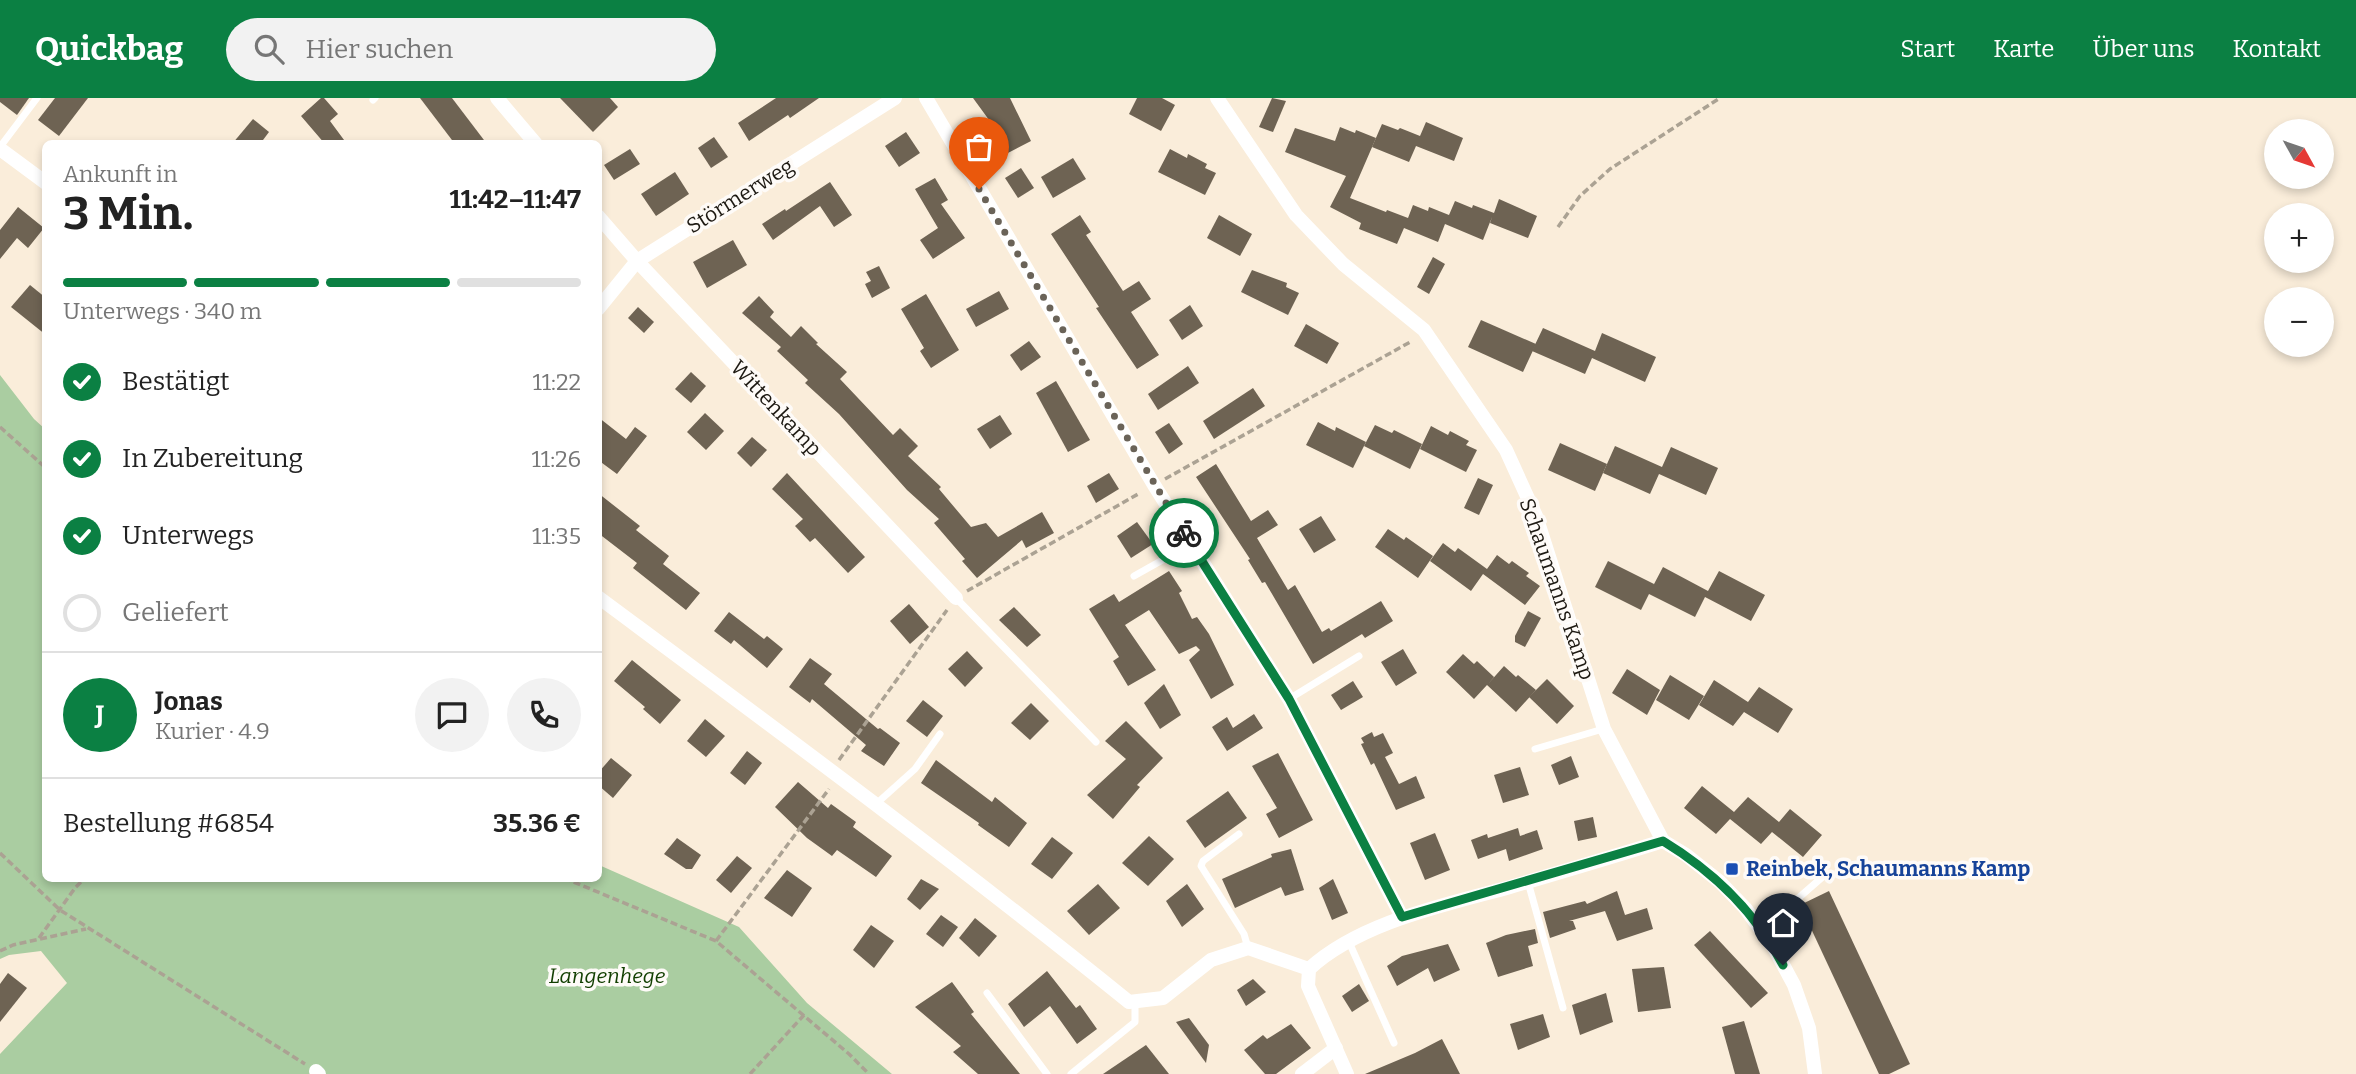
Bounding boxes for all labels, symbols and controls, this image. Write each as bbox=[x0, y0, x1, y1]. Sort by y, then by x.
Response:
search box bbox=[226, 18, 716, 81]
text: Quickbag bbox=[35, 29, 184, 69]
icon: search bbox=[250, 30, 288, 68]
text: Hier suchen bbox=[306, 34, 453, 65]
text: Start bbox=[1900, 35, 1955, 63]
text: Karte bbox=[1993, 35, 2055, 63]
text: Über uns bbox=[2093, 35, 2195, 63]
text: Kontakt bbox=[2233, 35, 2321, 63]
pin bbox=[949, 117, 1009, 189]
north arrow bbox=[2264, 119, 2334, 189]
map controls bbox=[2264, 119, 2334, 357]
icon: bag bbox=[960, 128, 998, 166]
street label: Störmerweg bbox=[682, 153, 799, 239]
text: Ankunft in bbox=[63, 160, 178, 188]
text: 11:42–11:47 bbox=[449, 184, 581, 215]
text: 3 Min. bbox=[63, 186, 194, 241]
button: + bbox=[2264, 203, 2334, 273]
button: − bbox=[2264, 287, 2334, 357]
text: Unterwegs · 340 m bbox=[63, 297, 262, 325]
street label: Wittenkamp bbox=[725, 355, 827, 461]
icon: check bbox=[63, 363, 101, 401]
text: Bestätigt bbox=[122, 366, 229, 397]
text: 11:22 bbox=[532, 368, 581, 396]
icon: check bbox=[63, 440, 101, 478]
text: In Zubereitung bbox=[122, 443, 303, 474]
text: 11:26 bbox=[531, 445, 581, 473]
street label: Schaumanns Kamp bbox=[1514, 495, 1600, 683]
courier bbox=[1149, 498, 1219, 568]
icon: bike bbox=[1165, 514, 1203, 552]
icon: check bbox=[63, 517, 101, 555]
text: Unterwegs bbox=[122, 520, 254, 551]
text: 11:35 bbox=[532, 522, 581, 550]
text: Geliefert bbox=[122, 597, 229, 628]
button: chat bbox=[415, 678, 489, 752]
button: phone bbox=[507, 678, 581, 752]
text: Jonas bbox=[155, 686, 223, 717]
text: J bbox=[96, 700, 104, 731]
text: Kurier · 4.9 bbox=[155, 717, 270, 745]
text: Bestellung #6854 bbox=[63, 808, 274, 839]
text: 35.36 € bbox=[493, 808, 581, 839]
place label: Reinbek, Schaumanns Kamp bbox=[1746, 856, 2030, 882]
marker: Reinbek, Schaumanns Kamp bbox=[1724, 861, 1740, 877]
pin bbox=[1753, 893, 1813, 965]
icon: home bbox=[1764, 904, 1802, 942]
park label: Langenhege bbox=[549, 963, 666, 989]

